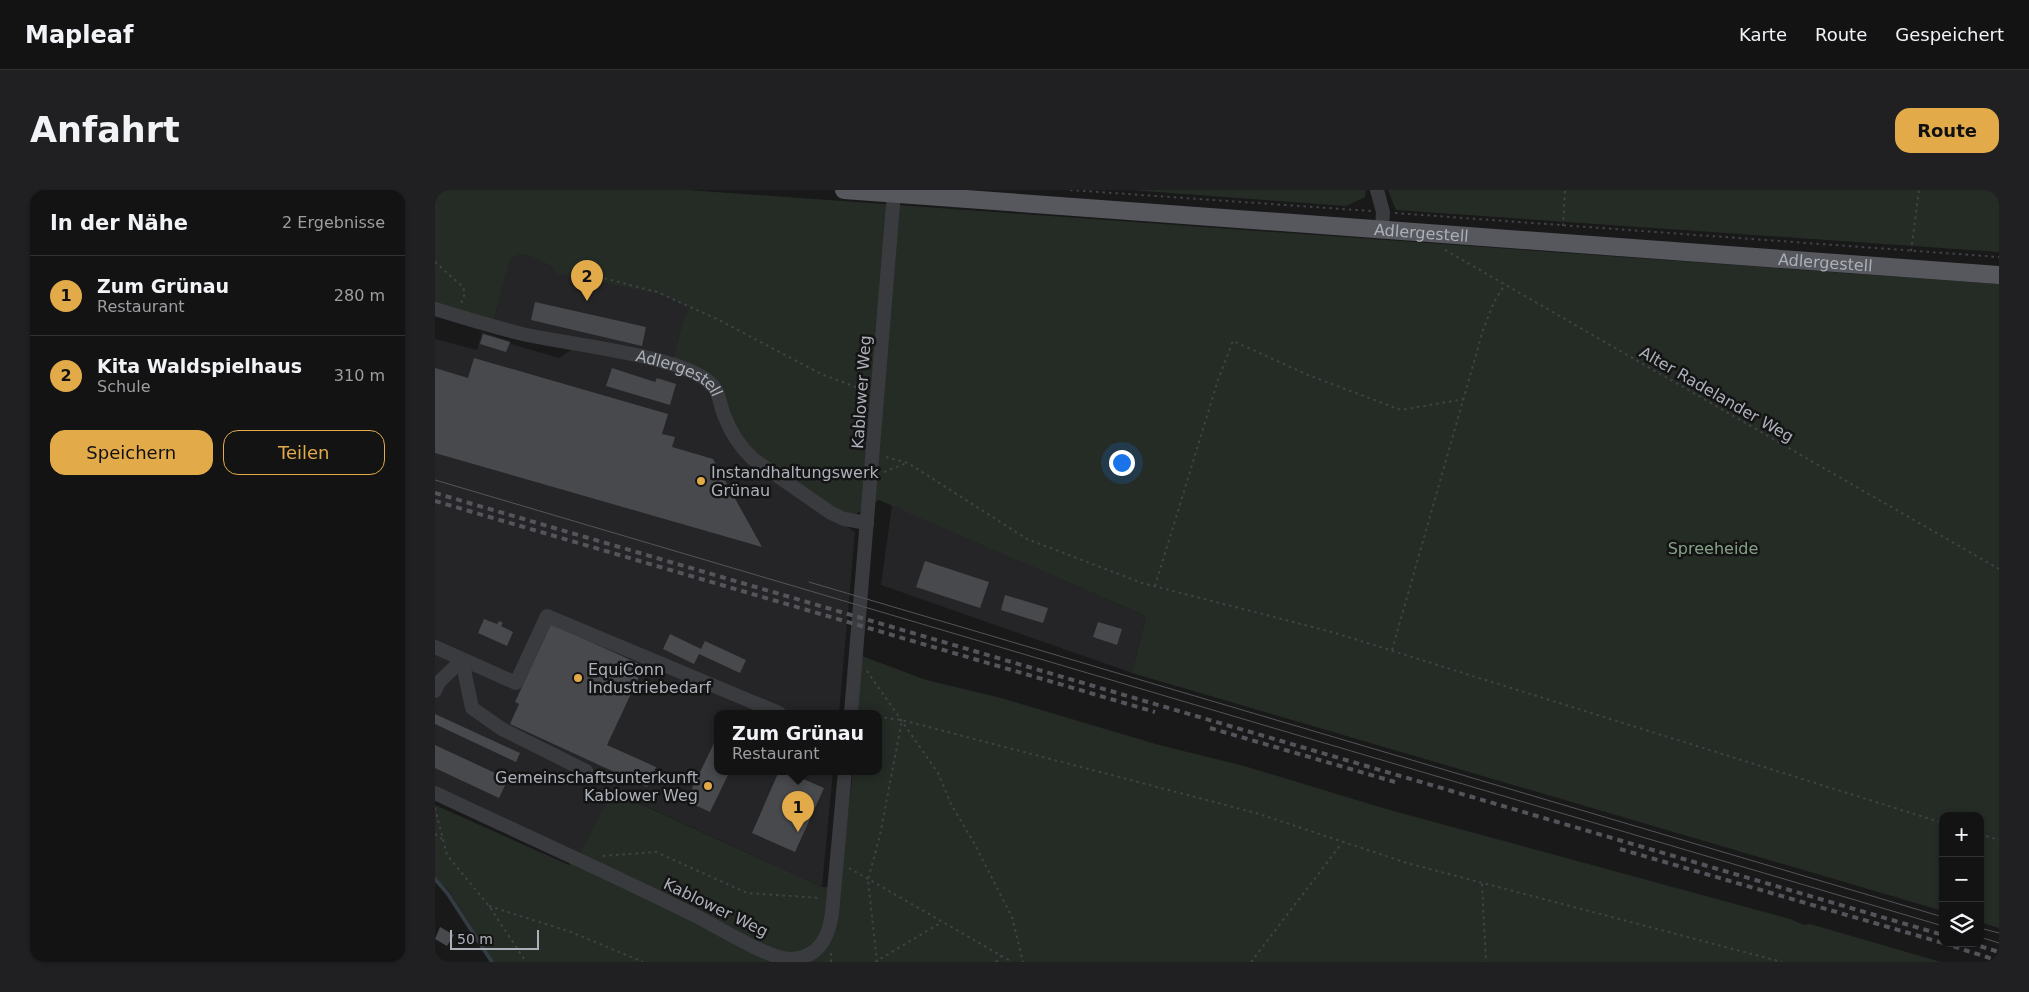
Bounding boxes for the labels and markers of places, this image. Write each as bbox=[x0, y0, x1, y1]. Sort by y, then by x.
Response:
pin: 2 bbox=[571, 260, 603, 301]
place label: Instandhaltungswerk Grünau bbox=[711, 463, 880, 500]
marker: Instandhaltungswerk Grünau bbox=[695, 475, 707, 487]
place label: EquiConn Industriebedarf bbox=[588, 660, 711, 697]
marker: EquiConn Industriebedarf bbox=[572, 672, 584, 684]
place label: Gemeinschaftsunterkunft Kablower Weg bbox=[495, 768, 698, 805]
marker: Gemeinschaftsunterkunft Kablower Weg bbox=[702, 780, 714, 792]
pin: 1 bbox=[782, 791, 814, 832]

